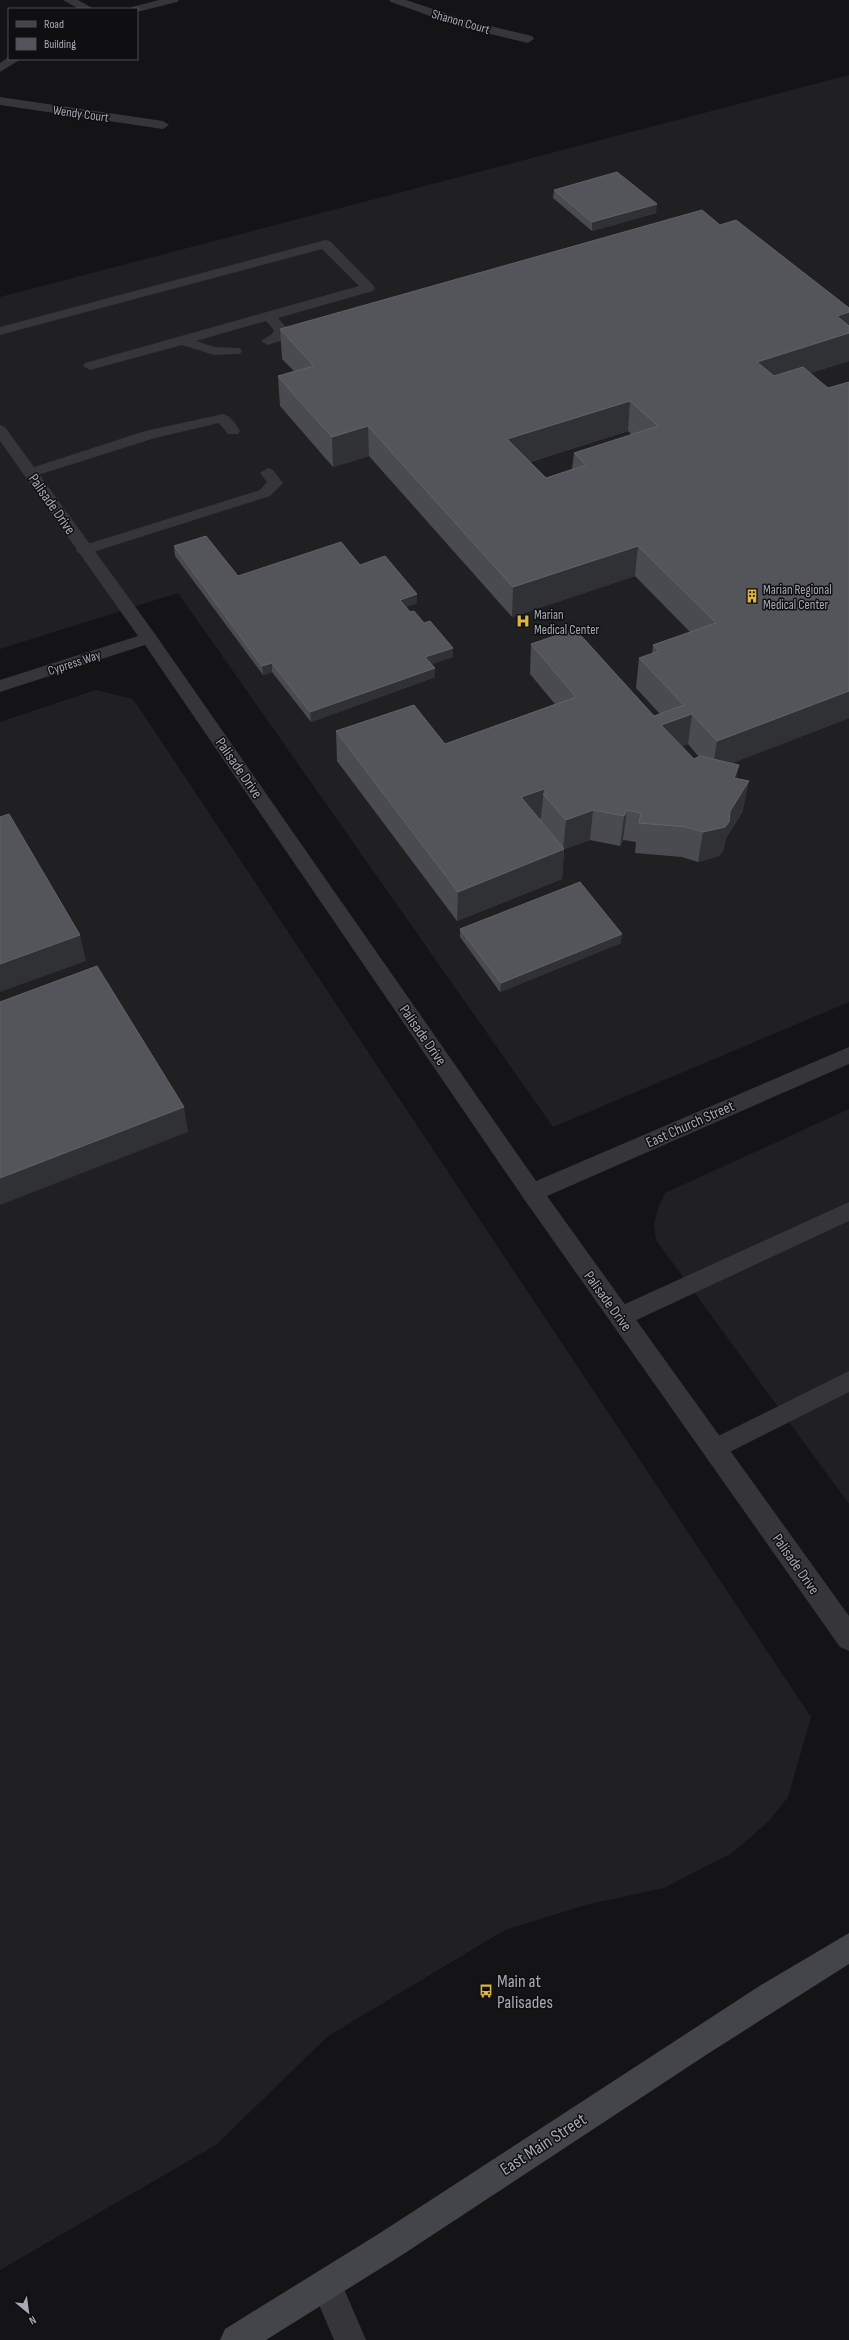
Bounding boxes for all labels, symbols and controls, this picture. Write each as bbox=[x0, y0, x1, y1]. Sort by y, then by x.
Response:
street label: Shanon Court bbox=[430, 6, 492, 38]
legend bbox=[8, 8, 138, 60]
text: Road bbox=[44, 17, 64, 32]
text: Building bbox=[44, 37, 76, 52]
street label: Wendy Court bbox=[52, 102, 110, 126]
street label: Palisade Drive bbox=[24, 470, 79, 538]
place label: Marian Regional Medical Center bbox=[763, 582, 832, 613]
building icon: Marian Regional Medical Center bbox=[744, 588, 760, 604]
place label: Marian Medical Center bbox=[534, 607, 599, 638]
hospital icon: Marian Medical Center bbox=[515, 613, 531, 629]
street label: Cypress Way bbox=[46, 647, 103, 679]
street label: Palisade Drive bbox=[211, 734, 266, 802]
street label: Palisade Drive bbox=[395, 1001, 450, 1069]
street label: East Church Street bbox=[643, 1096, 738, 1152]
street label: Palisade Drive bbox=[579, 1267, 636, 1335]
street label: Palisade Drive bbox=[768, 1530, 823, 1598]
place label: Main at Palisades bbox=[497, 1971, 553, 2013]
bus stop icon: Main at Palisades bbox=[478, 1983, 494, 1999]
street label: East Main Street bbox=[496, 2109, 591, 2180]
north arrow bbox=[8, 2292, 48, 2332]
text: N bbox=[27, 2313, 38, 2327]

